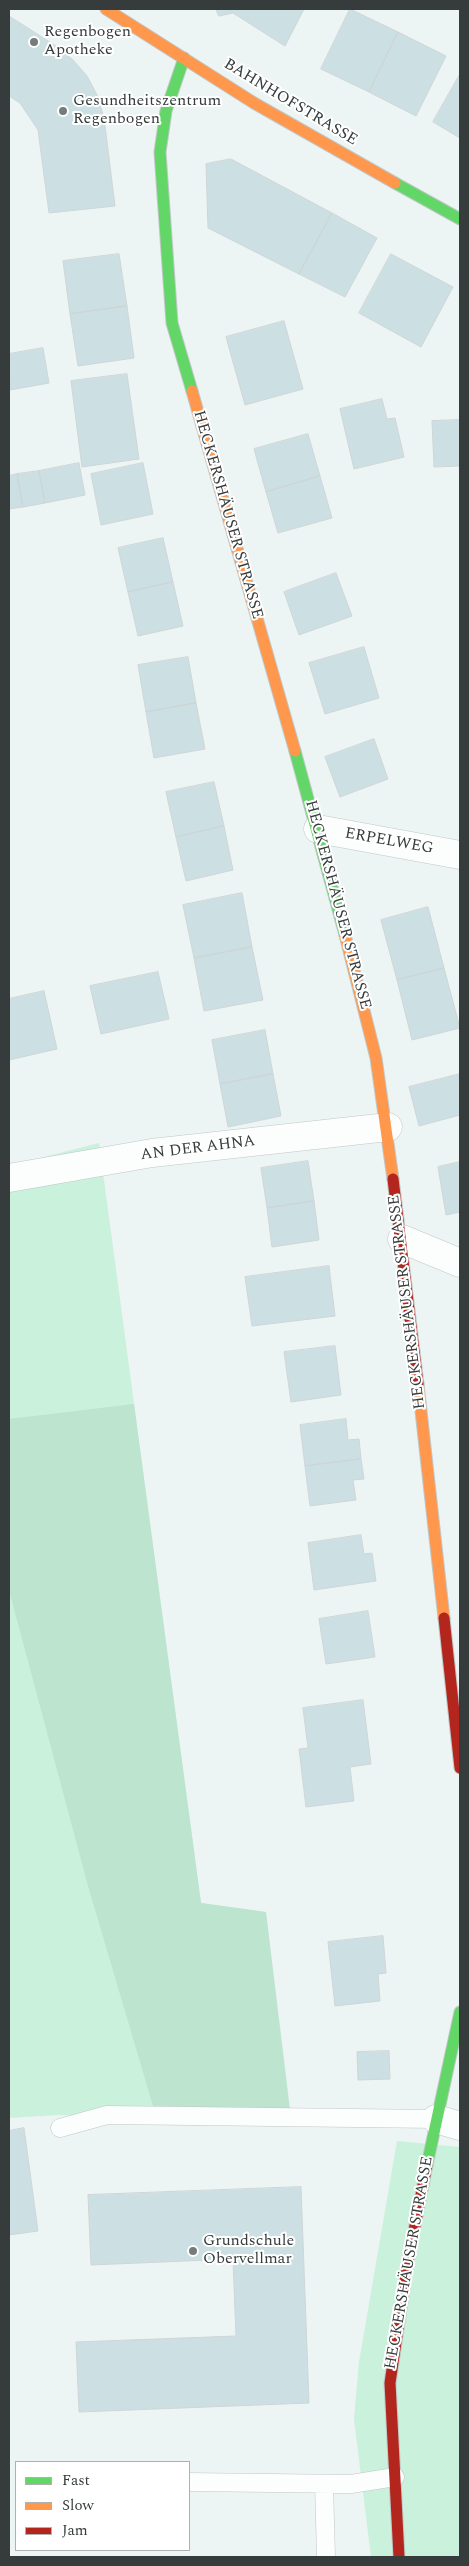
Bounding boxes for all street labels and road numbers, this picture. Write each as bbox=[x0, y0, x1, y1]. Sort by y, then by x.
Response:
street label: BAHNHOFSTRASSE bbox=[220, 55, 360, 151]
street label: HECKERSHÄUSER STRASSE bbox=[188, 409, 266, 621]
street label: HECKERSHÄUSER STRASSE bbox=[300, 798, 374, 1012]
street label: ERPELWEG bbox=[343, 825, 435, 859]
street label: AN DER AHNA bbox=[140, 1132, 256, 1166]
street label: HECKERSHÄUSER STRASSE bbox=[385, 1194, 431, 1410]
street label: HECKERSHÄUSER STRASSE bbox=[382, 2155, 438, 2371]

